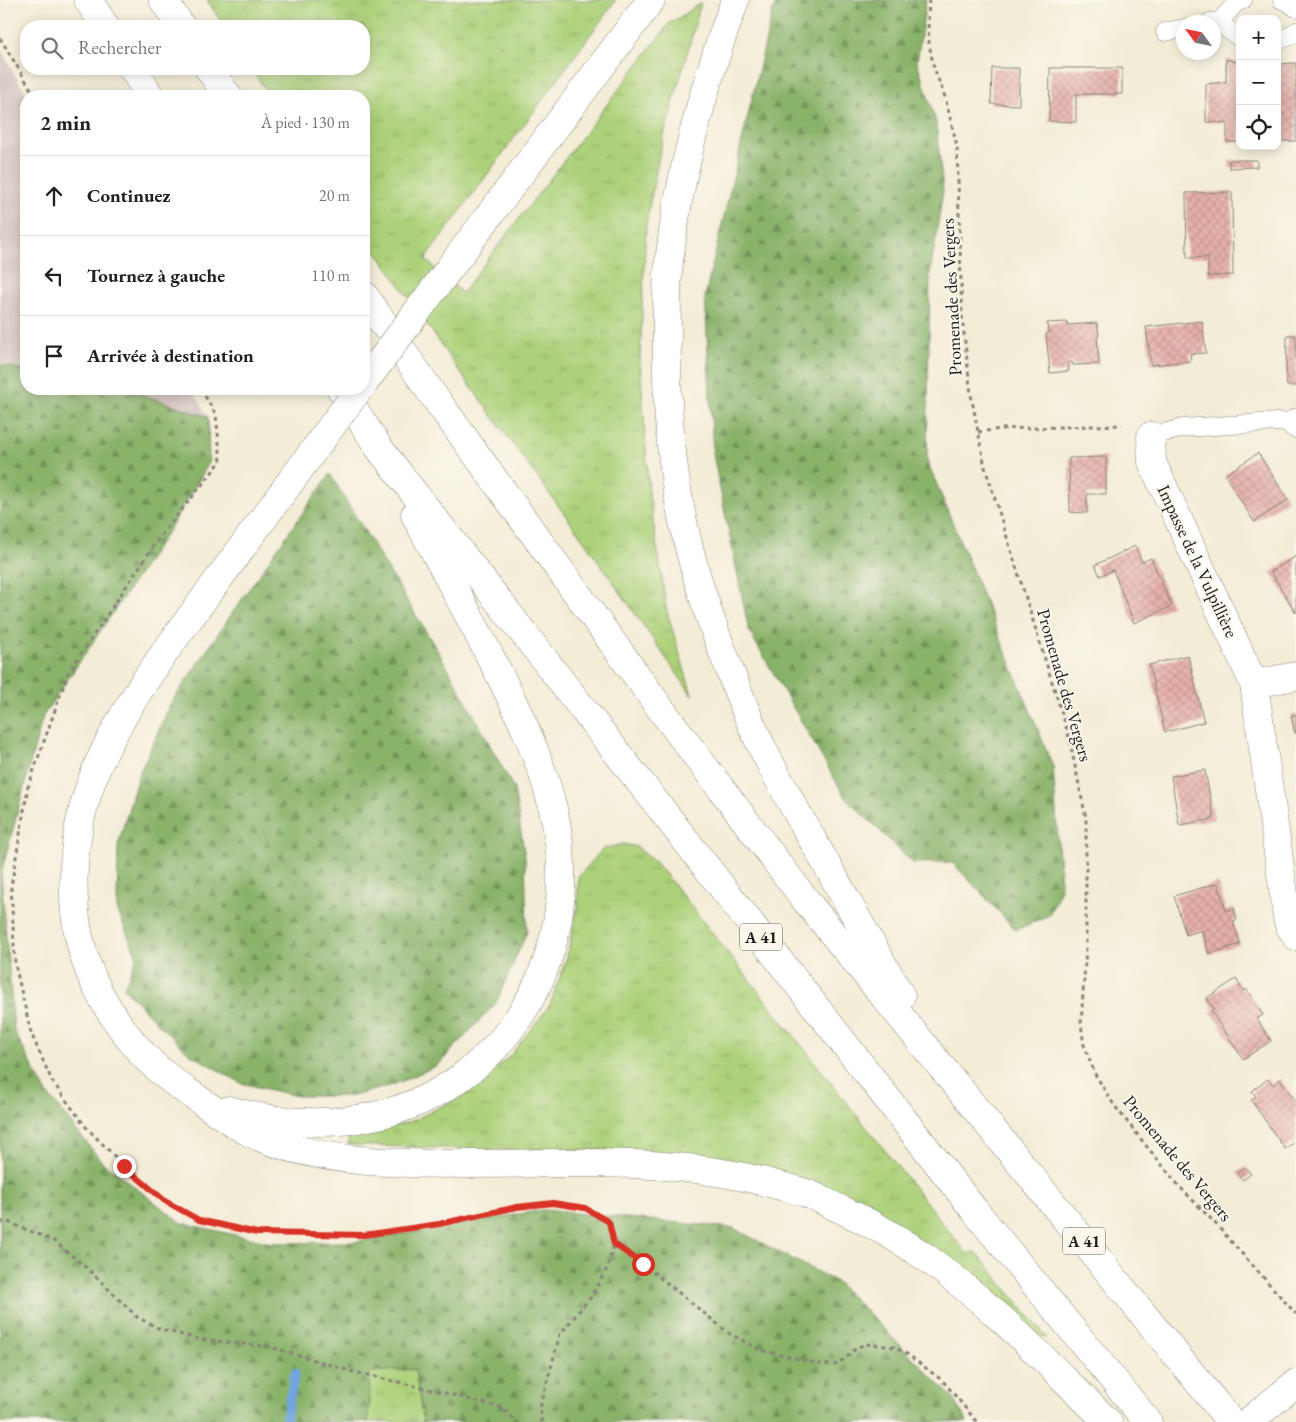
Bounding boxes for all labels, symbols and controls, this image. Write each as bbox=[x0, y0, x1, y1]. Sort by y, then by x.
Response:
north arrow bbox=[1176, 15, 1221, 60]
map controls bbox=[1236, 15, 1281, 150]
button: + bbox=[1236, 15, 1281, 60]
search box bbox=[20, 20, 370, 75]
icon: search bbox=[38, 34, 66, 62]
text: Rechercher bbox=[78, 35, 161, 60]
button: − bbox=[1236, 60, 1281, 105]
button: locate bbox=[1236, 105, 1281, 150]
text: 2 min bbox=[40, 109, 91, 136]
text: À pied · 130 m bbox=[261, 112, 350, 133]
icon: ahead bbox=[40, 182, 68, 210]
text: Continuez bbox=[87, 183, 171, 208]
text: 20 m bbox=[319, 185, 350, 206]
street label: Promenade des Vergers bbox=[935, 217, 967, 376]
icon: left bbox=[40, 262, 68, 290]
text: Tournez à gauche bbox=[87, 263, 225, 288]
text: 110 m bbox=[311, 265, 350, 286]
icon: arrive bbox=[40, 342, 68, 370]
text: Arrivée à destination bbox=[87, 343, 254, 368]
street label: Impasse de la Vulpillière bbox=[1152, 481, 1244, 641]
street label: Promenade des Vergers bbox=[1032, 606, 1098, 764]
road number: A 41 bbox=[740, 924, 782, 950]
street label: Promenade des Vergers bbox=[1118, 1090, 1238, 1226]
route end bbox=[113, 1155, 136, 1178]
road number: A 41 bbox=[1063, 1228, 1105, 1254]
route start bbox=[632, 1253, 655, 1276]

